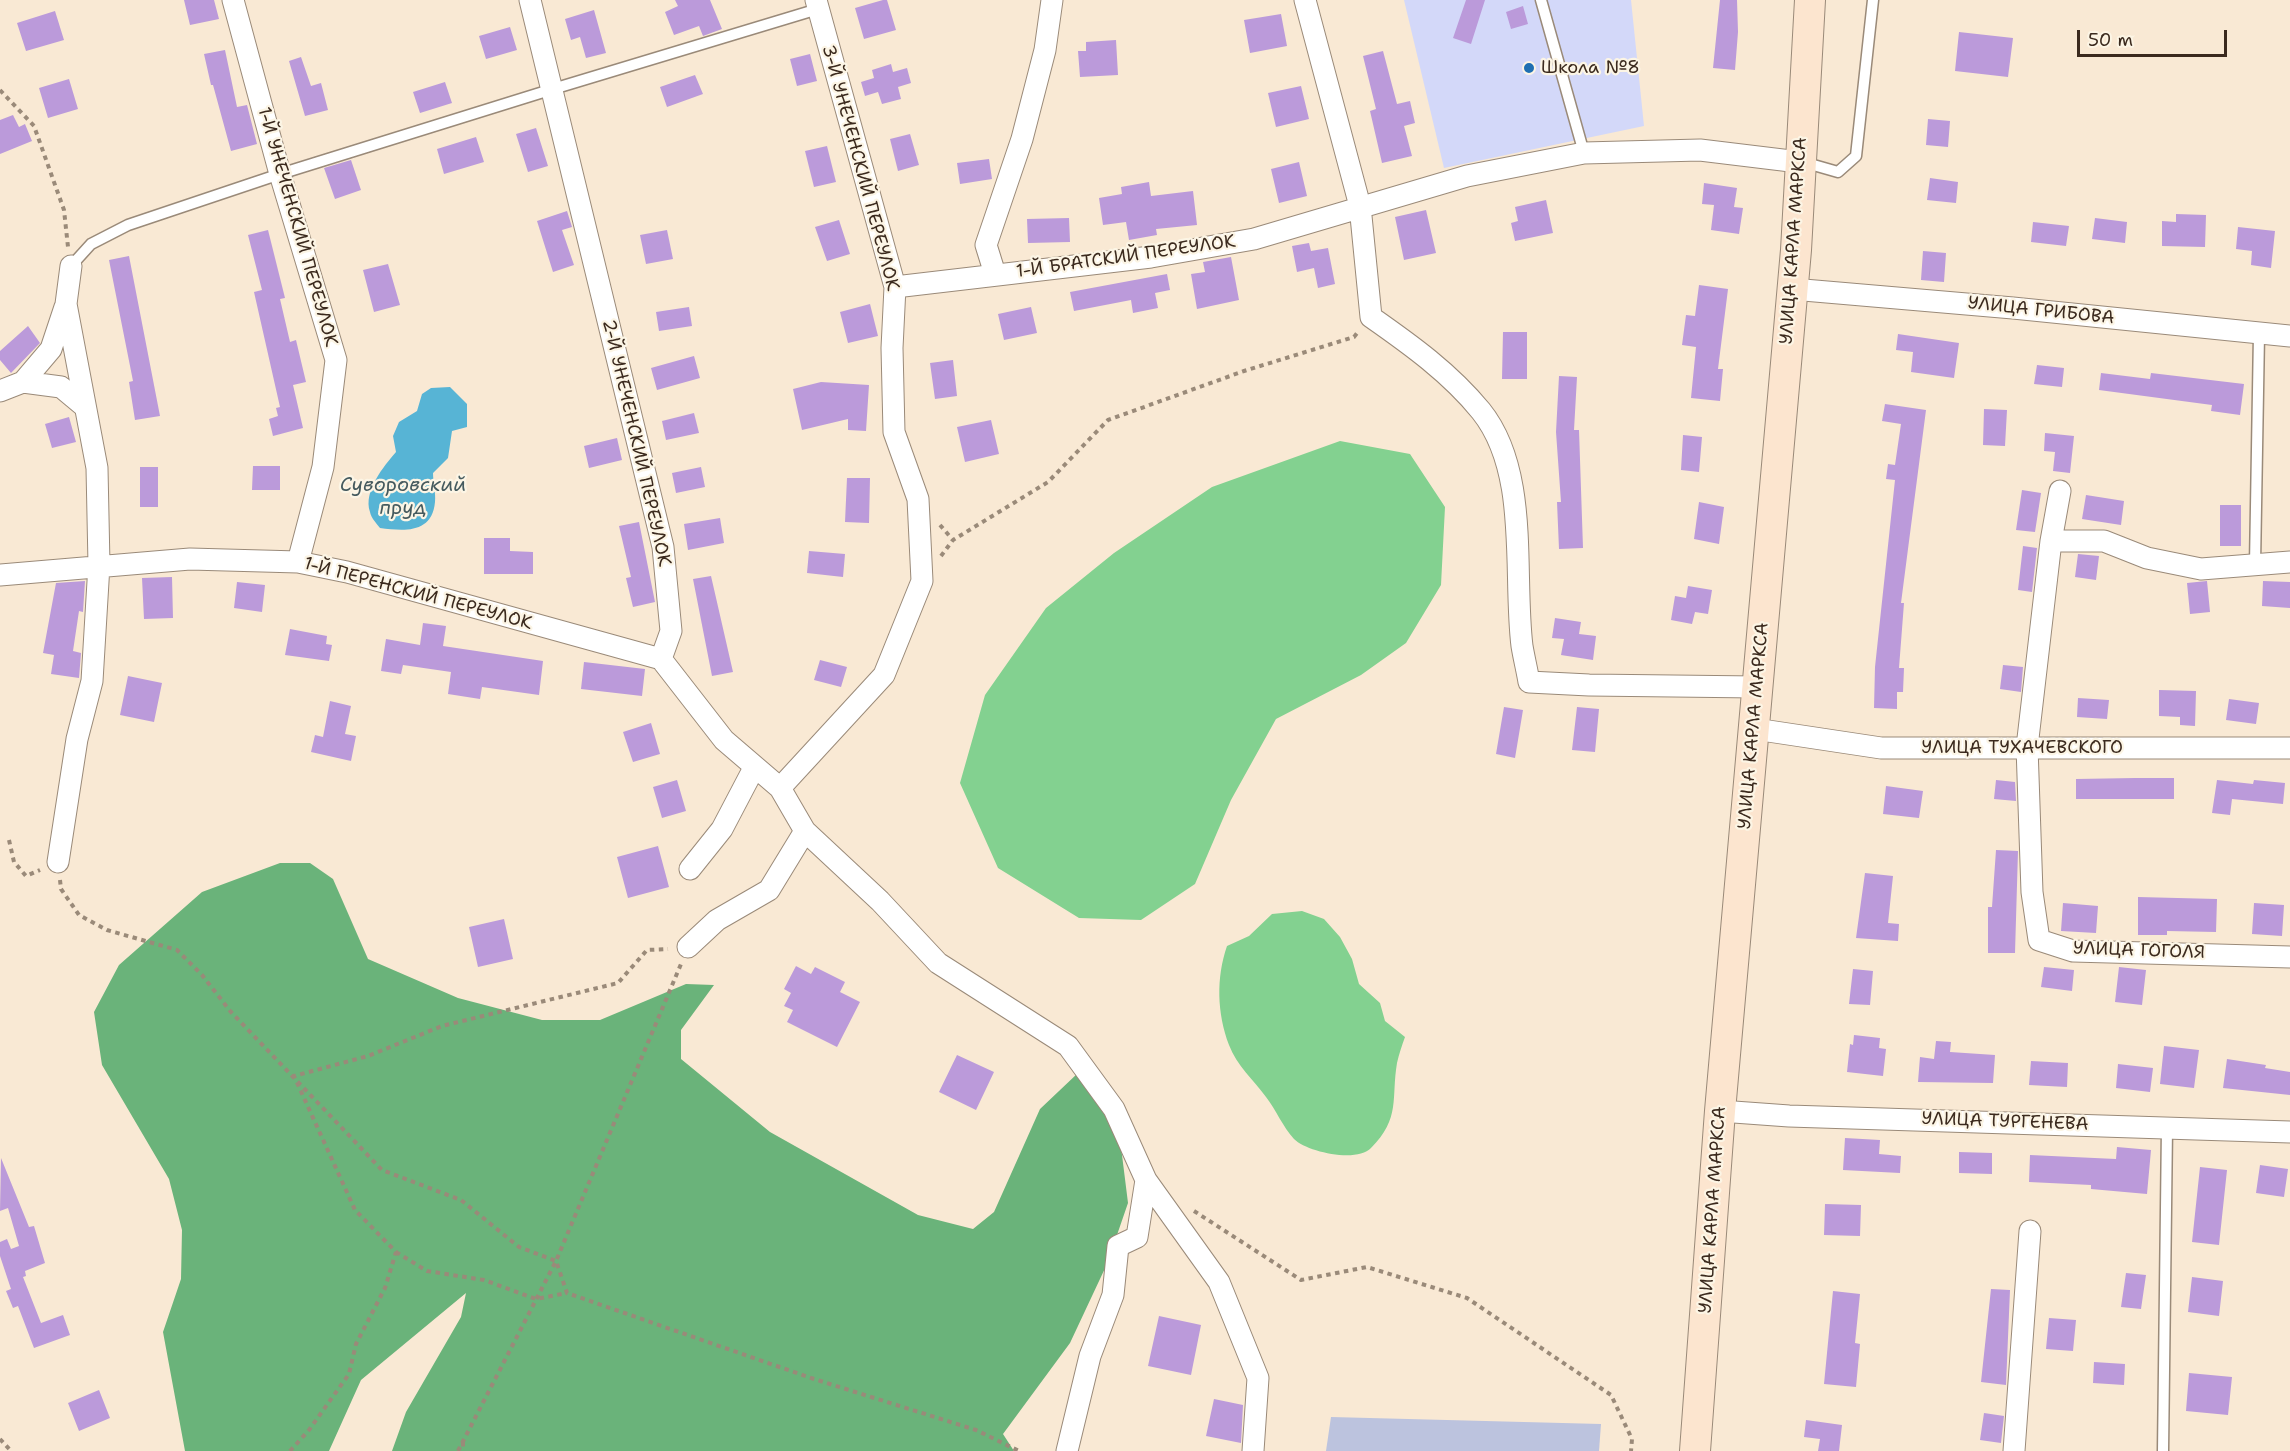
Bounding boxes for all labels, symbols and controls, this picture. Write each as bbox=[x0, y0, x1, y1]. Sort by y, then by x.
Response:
scale bar bbox=[2080, 18, 2230, 56]
text: 50 m bbox=[2088, 28, 2133, 52]
street label: 3-Й УНЕЧЕНСКИЙ ПЕРЕУЛОК bbox=[817, 43, 903, 293]
place label: Школа №8 bbox=[1541, 57, 1640, 79]
marker: Школа №8 bbox=[1522, 61, 1536, 75]
street label: 1-Й УНЕЧЕНСКИЙ ПЕРЕУЛОК bbox=[252, 105, 342, 349]
street label: УЛИЦА КАРЛА МАРКСА bbox=[1776, 137, 1812, 345]
street label: 1-Й БРАТСКИЙ ПЕРЕУЛОК bbox=[1015, 231, 1237, 283]
street label: УЛИЦА ГРИБОВА bbox=[1967, 293, 2115, 329]
street label: 2-Й УНЕЧЕНСКИЙ ПЕРЕУЛОК bbox=[597, 317, 675, 569]
water label: Суворовский пруд bbox=[340, 474, 466, 521]
street label: 1-Й ПЕРЕНСКИЙ ПЕРЕУЛОК bbox=[301, 553, 535, 635]
street label: УЛИЦА КАРЛА МАРКСА bbox=[1734, 622, 1774, 830]
street label: УЛИЦА ТУХАЧЕВСКОГО bbox=[1921, 737, 2123, 759]
street label: УЛИЦА ГОГОЛЯ bbox=[2073, 938, 2205, 964]
street label: УЛИЦА КАРЛА МАРКСА bbox=[1695, 1106, 1731, 1314]
street label: УЛИЦА ТУРГЕНЕВА bbox=[1921, 1108, 2089, 1136]

